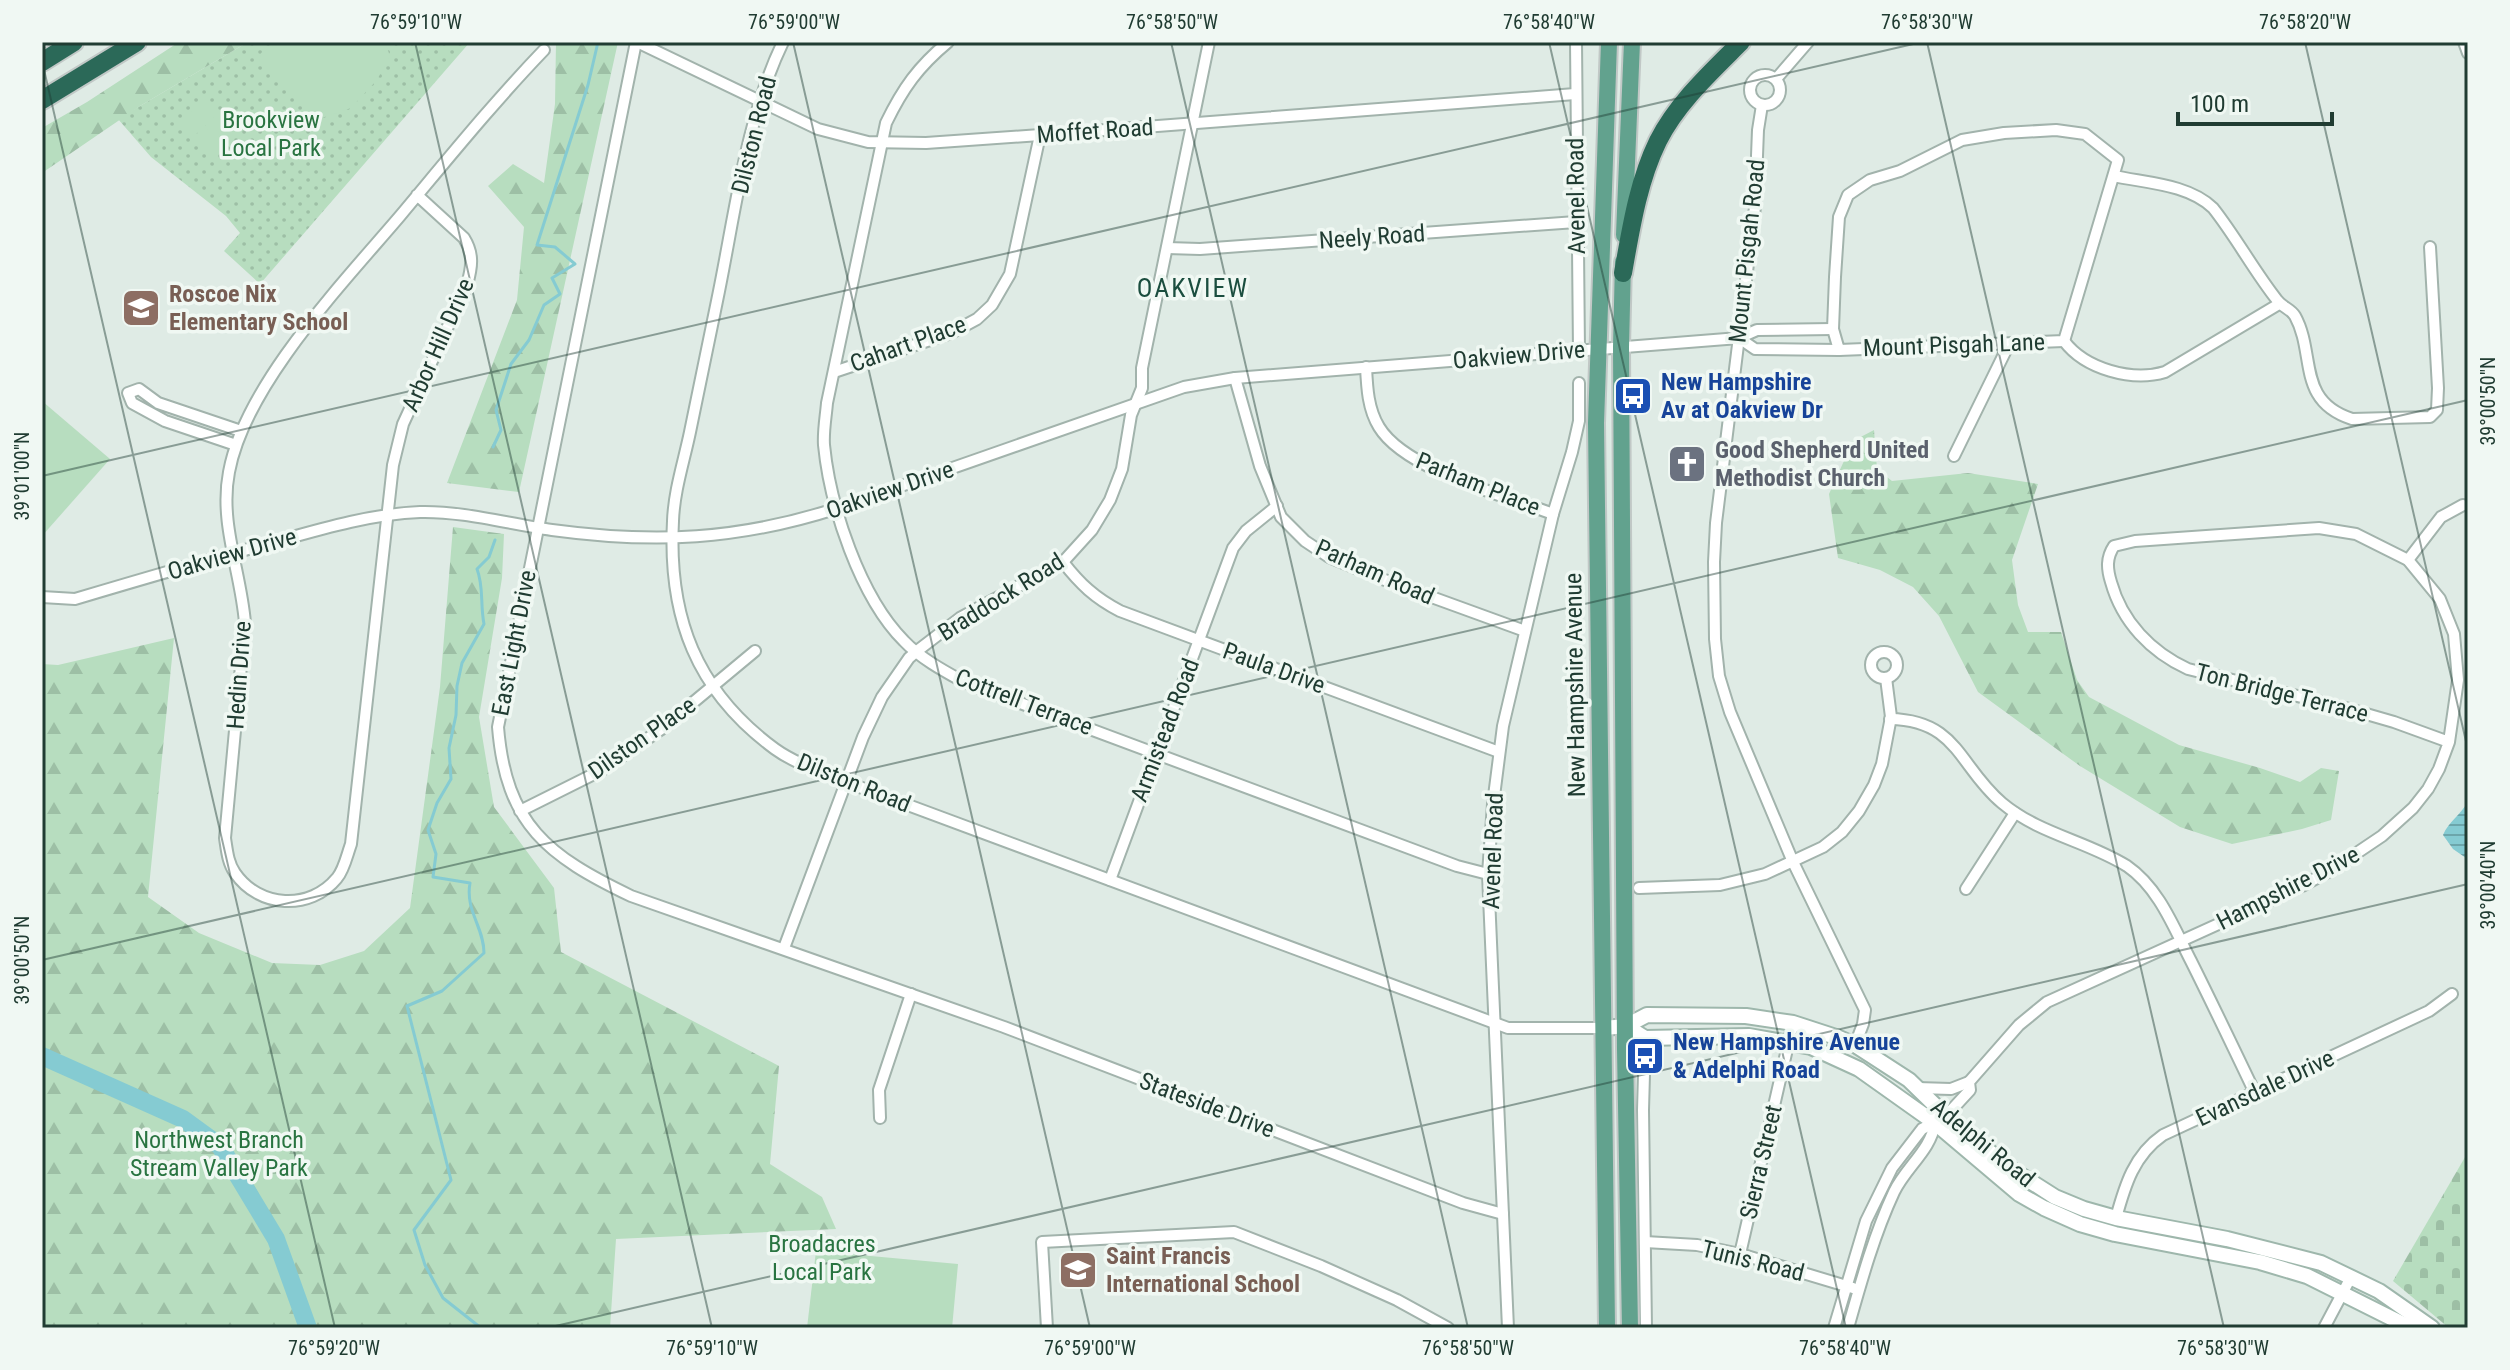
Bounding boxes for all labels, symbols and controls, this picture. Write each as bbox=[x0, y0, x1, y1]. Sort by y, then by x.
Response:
text: 76°59'10"W bbox=[370, 10, 462, 34]
text: 76°59'00"W bbox=[748, 10, 840, 34]
text: 76°58'50"W bbox=[1126, 10, 1218, 34]
text: 76°58'40"W bbox=[1503, 10, 1595, 34]
text: 76°58'30"W bbox=[1881, 10, 1973, 34]
text: 76°58'20"W bbox=[2259, 10, 2351, 34]
street label: Dilston Road bbox=[726, 73, 782, 197]
scale bar bbox=[2178, 76, 2332, 126]
text: 100 m bbox=[2190, 90, 2249, 118]
park label: Brookview Local Park bbox=[221, 106, 321, 162]
street label: Moffet Road bbox=[1036, 113, 1154, 149]
street label: Avenel Road bbox=[1561, 137, 1591, 255]
street label: Mount Pisgah Road bbox=[1723, 158, 1771, 344]
street label: Neely Road bbox=[1318, 219, 1426, 255]
district label: OAKVIEW bbox=[1137, 273, 1249, 303]
street label: Arbor Hill Drive bbox=[396, 274, 480, 416]
place label: Roscoe Nix Elementary School bbox=[169, 280, 348, 336]
school or university icon: Roscoe Nix Elementary School bbox=[120, 287, 162, 329]
street label: Cahart Place bbox=[846, 310, 970, 378]
street label: Mount Pisgah Lane bbox=[1863, 328, 2045, 362]
street label: Oakview Drive bbox=[1452, 335, 1586, 375]
text: 39°00'50"N bbox=[2476, 356, 2500, 446]
place label: New Hampshire Av at Oakview Dr bbox=[1661, 368, 1823, 424]
bus stop icon: New Hampshire Av at Oakview Dr bbox=[1612, 375, 1654, 417]
text: 39°01'00"N bbox=[10, 431, 34, 521]
place label: Good Shepherd United Methodist Church bbox=[1715, 436, 1929, 492]
church icon: Good Shepherd United Methodist Church bbox=[1666, 443, 1708, 485]
street label: Parham Place bbox=[1412, 446, 1544, 522]
street label: Oakview Drive bbox=[823, 455, 957, 525]
street label: Oakview Drive bbox=[164, 522, 300, 586]
street label: Parham Road bbox=[1311, 533, 1439, 611]
street label: Braddock Road bbox=[933, 547, 1069, 647]
street label: East Light Drive bbox=[486, 568, 542, 718]
street label: New Hampshire Avenue bbox=[1559, 573, 1591, 797]
street label: Hedin Drive bbox=[221, 620, 257, 730]
street label: Paula Drive bbox=[1219, 637, 1329, 699]
street label: Armistead Road bbox=[1125, 654, 1205, 806]
street label: Ton Bridge Terrace bbox=[2193, 658, 2371, 728]
street label: Cottrell Terrace bbox=[951, 663, 1097, 741]
street label: Dilston Place bbox=[583, 691, 701, 785]
street label: Dilston Road bbox=[793, 748, 915, 818]
street label: Avenel Road bbox=[1477, 792, 1509, 910]
street label: Hampshire Drive bbox=[2212, 840, 2364, 936]
text: 39°00'40"N bbox=[2476, 840, 2500, 930]
text: 39°00'50"N bbox=[10, 915, 34, 1005]
place label: New Hampshire Avenue & Adelphi Road bbox=[1673, 1028, 1900, 1084]
bus stop icon: New Hampshire Avenue & Adelphi Road bbox=[1624, 1035, 1666, 1077]
street label: Evansdale Drive bbox=[2191, 1044, 2339, 1132]
street label: Stateside Drive bbox=[1136, 1066, 1278, 1144]
street label: Adelphi Road bbox=[1926, 1093, 2040, 1193]
street label: Sierra Street bbox=[1734, 1102, 1788, 1222]
park label: Northwest Branch Stream Valley Park bbox=[130, 1126, 308, 1182]
park label: Broadacres Local Park bbox=[768, 1230, 876, 1286]
street label: Tunis Road bbox=[1699, 1235, 1807, 1287]
place label: Saint Francis International School bbox=[1106, 1242, 1300, 1298]
school or university icon: Saint Francis International School bbox=[1057, 1249, 1099, 1291]
text: 76°59'20"W bbox=[288, 1336, 380, 1360]
text: 76°59'10"W bbox=[666, 1336, 758, 1360]
text: 76°59'00"W bbox=[1044, 1336, 1136, 1360]
text: 76°58'50"W bbox=[1422, 1336, 1514, 1360]
text: 76°58'40"W bbox=[1799, 1336, 1891, 1360]
text: 76°58'30"W bbox=[2177, 1336, 2269, 1360]

